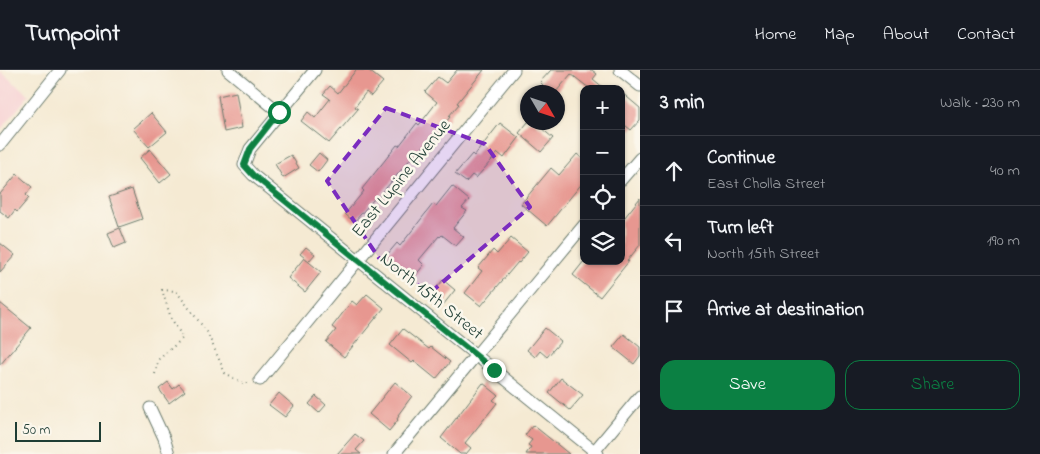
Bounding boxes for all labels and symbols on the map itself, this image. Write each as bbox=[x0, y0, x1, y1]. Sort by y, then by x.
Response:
north arrow bbox=[520, 85, 565, 130]
route start bbox=[268, 101, 291, 124]
street label: East Lupine Avenue bbox=[346, 114, 458, 244]
street label: North 15th Street bbox=[374, 247, 488, 347]
route end bbox=[483, 359, 506, 382]
scale bar bbox=[15, 419, 101, 442]

